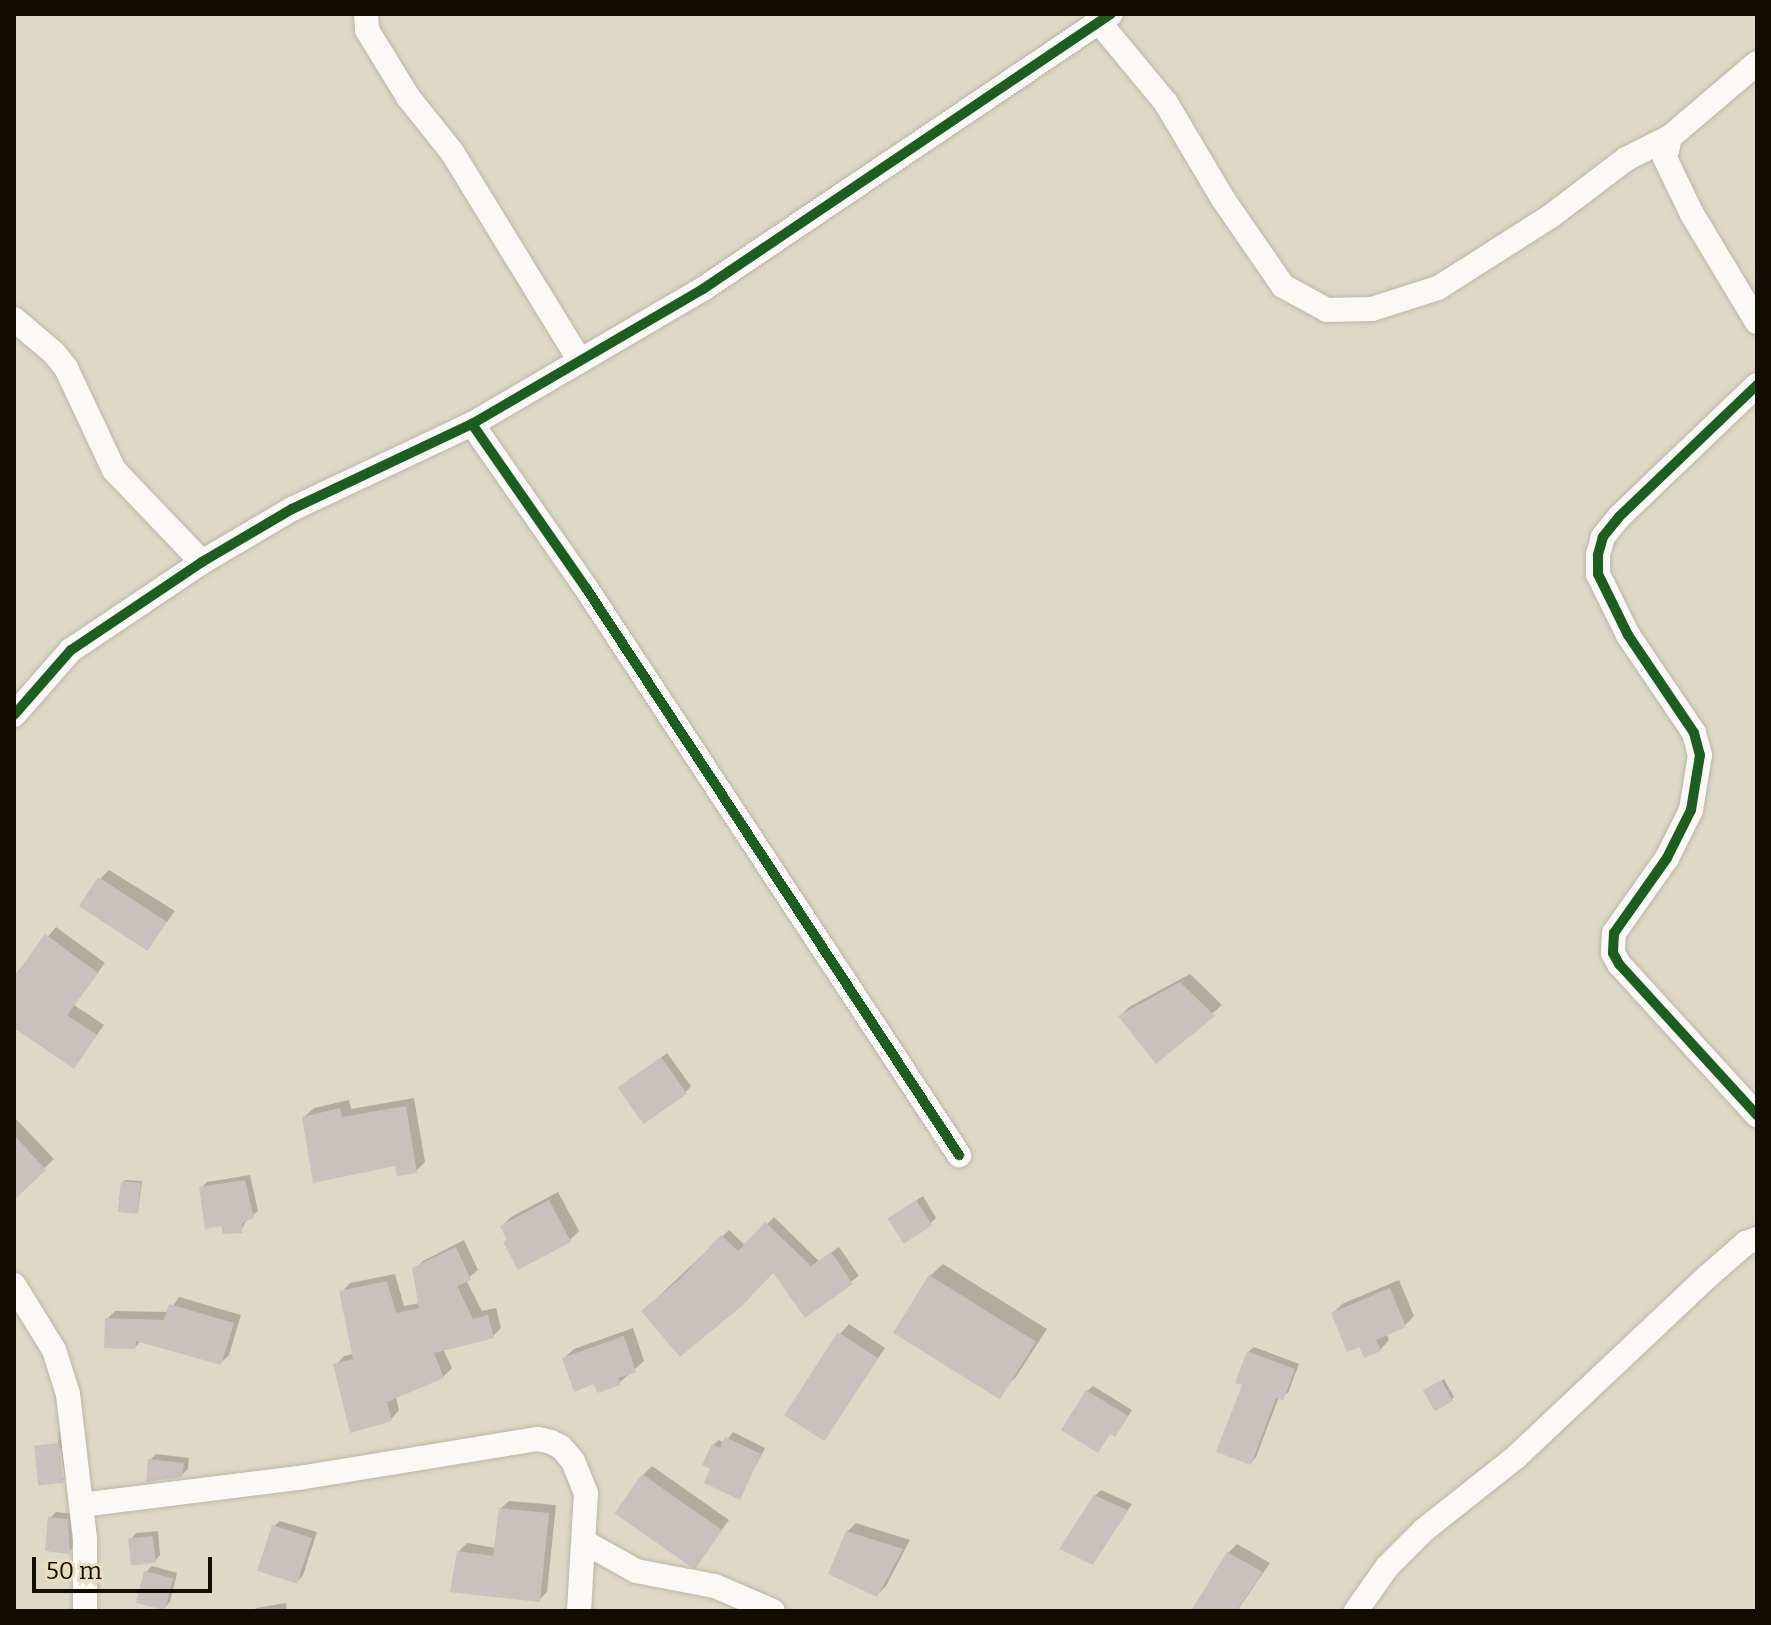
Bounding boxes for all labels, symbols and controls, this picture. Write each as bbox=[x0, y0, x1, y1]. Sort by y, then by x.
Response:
scale bar bbox=[36, 1541, 216, 1591]
text: 50 m bbox=[46, 1557, 102, 1585]

